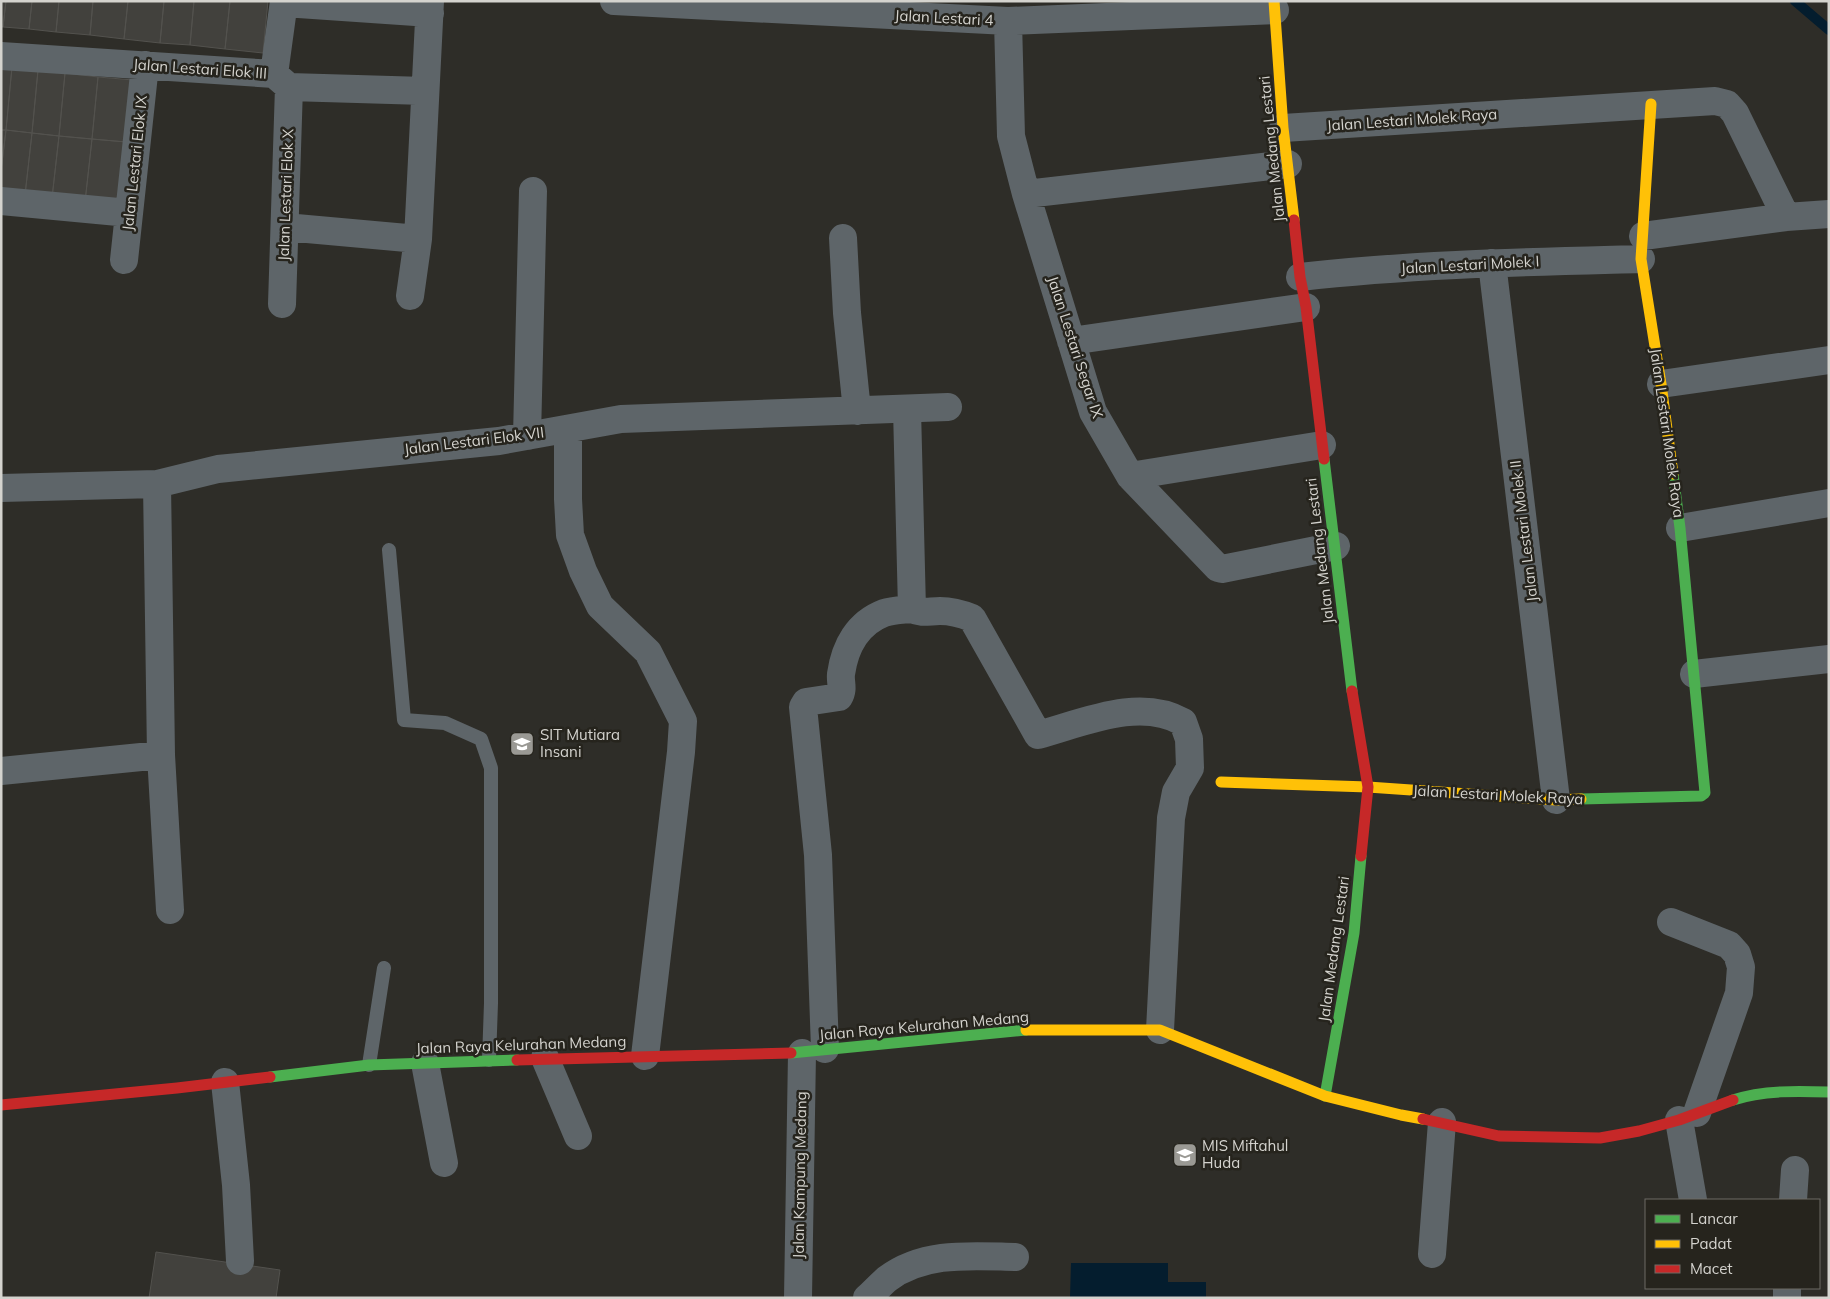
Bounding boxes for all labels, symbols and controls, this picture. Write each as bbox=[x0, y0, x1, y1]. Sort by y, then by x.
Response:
street label: Jalan Lestari 4 bbox=[894, 5, 994, 30]
street label: Jalan Lestari Elok III bbox=[132, 54, 268, 83]
street label: Jalan Medang Lestari bbox=[1254, 75, 1289, 223]
street label: Jalan Lestari Elok IX bbox=[118, 94, 151, 232]
street label: Jalan Lestari Molek Raya bbox=[1326, 104, 1498, 135]
street label: Jalan Lestari Elok X bbox=[274, 128, 297, 261]
street label: Jalan Lestari Molek I bbox=[1400, 251, 1540, 278]
street label: Jalan Lestari Segar IX bbox=[1043, 273, 1108, 421]
street label: Jalan Lestari Molek Raya bbox=[1646, 347, 1689, 519]
street label: Jalan Lestari Elok VII bbox=[403, 422, 545, 459]
street label: Jalan Lestari Molek II bbox=[1505, 459, 1542, 603]
street label: Jalan Medang Lestari bbox=[1301, 477, 1338, 625]
place label: SIT Mutiara Insani bbox=[540, 725, 620, 761]
school or university icon: SIT Mutiara Insani bbox=[509, 731, 535, 757]
street label: Jalan Lestari Molek Raya bbox=[1412, 781, 1584, 808]
street label: Jalan Medang Lestari bbox=[1314, 875, 1353, 1023]
street label: Jalan Raya Kelurahan Medang bbox=[818, 1007, 1030, 1044]
street label: Jalan Raya Kelurahan Medang bbox=[415, 1031, 627, 1058]
street label: Jalan Kampung Medang bbox=[789, 1091, 810, 1259]
place label: MIS Miftahul Huda bbox=[1202, 1136, 1288, 1172]
school or university icon: MIS Miftahul Huda bbox=[1172, 1142, 1198, 1168]
legend bbox=[1645, 1199, 1820, 1289]
text: Lancar bbox=[1690, 1209, 1738, 1228]
text: Padat bbox=[1690, 1234, 1732, 1253]
text: Macet bbox=[1690, 1259, 1733, 1278]

